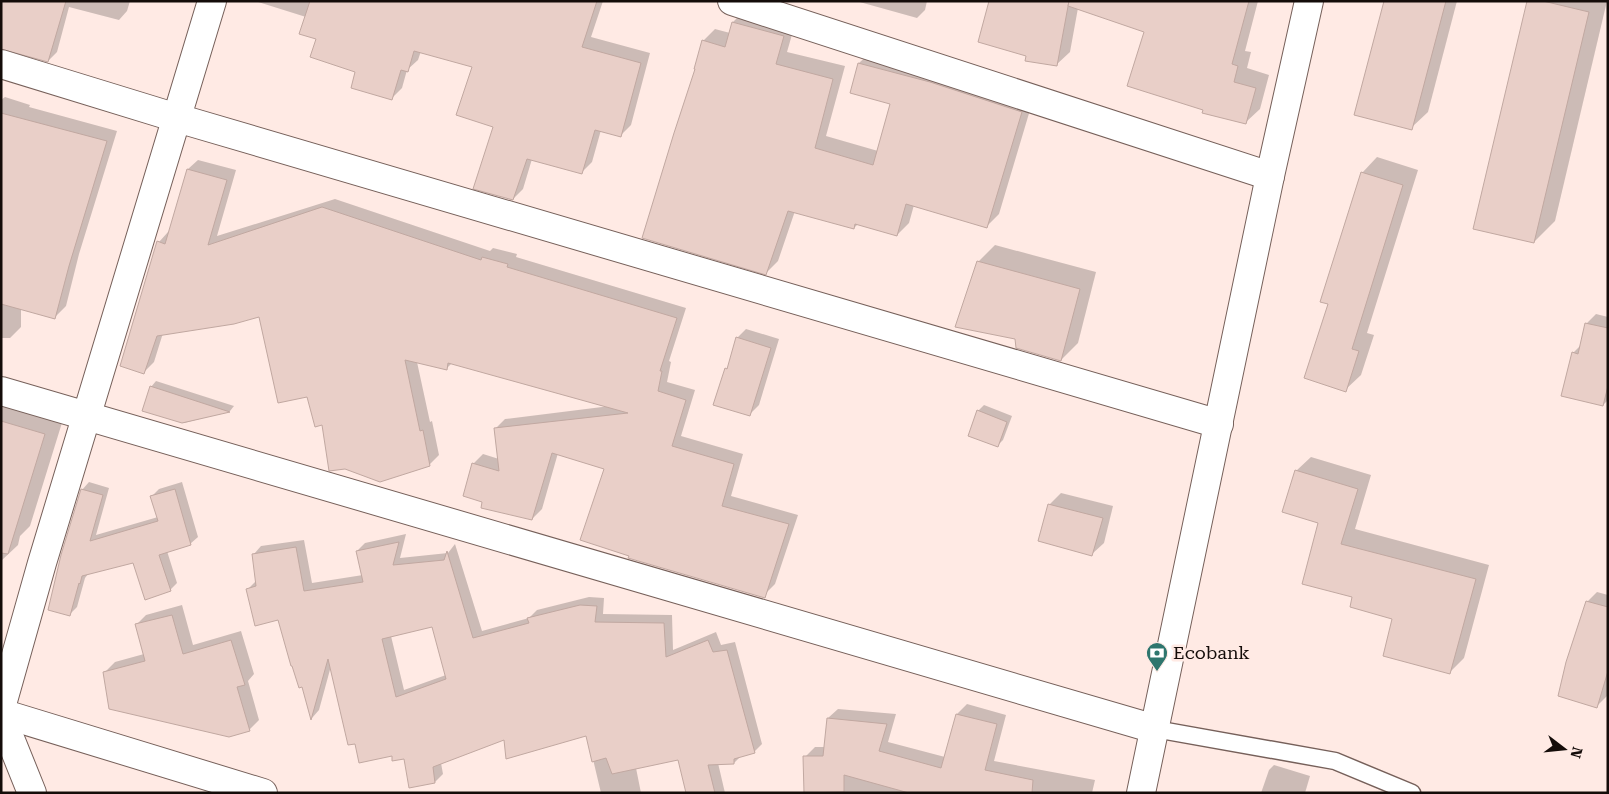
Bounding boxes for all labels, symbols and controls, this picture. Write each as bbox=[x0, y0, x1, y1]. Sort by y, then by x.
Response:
bank icon: Ecobank bbox=[1145, 641, 1169, 672]
place label: Ecobank bbox=[1173, 642, 1250, 663]
north arrow bbox=[1539, 724, 1589, 774]
text: N bbox=[1567, 745, 1586, 760]

